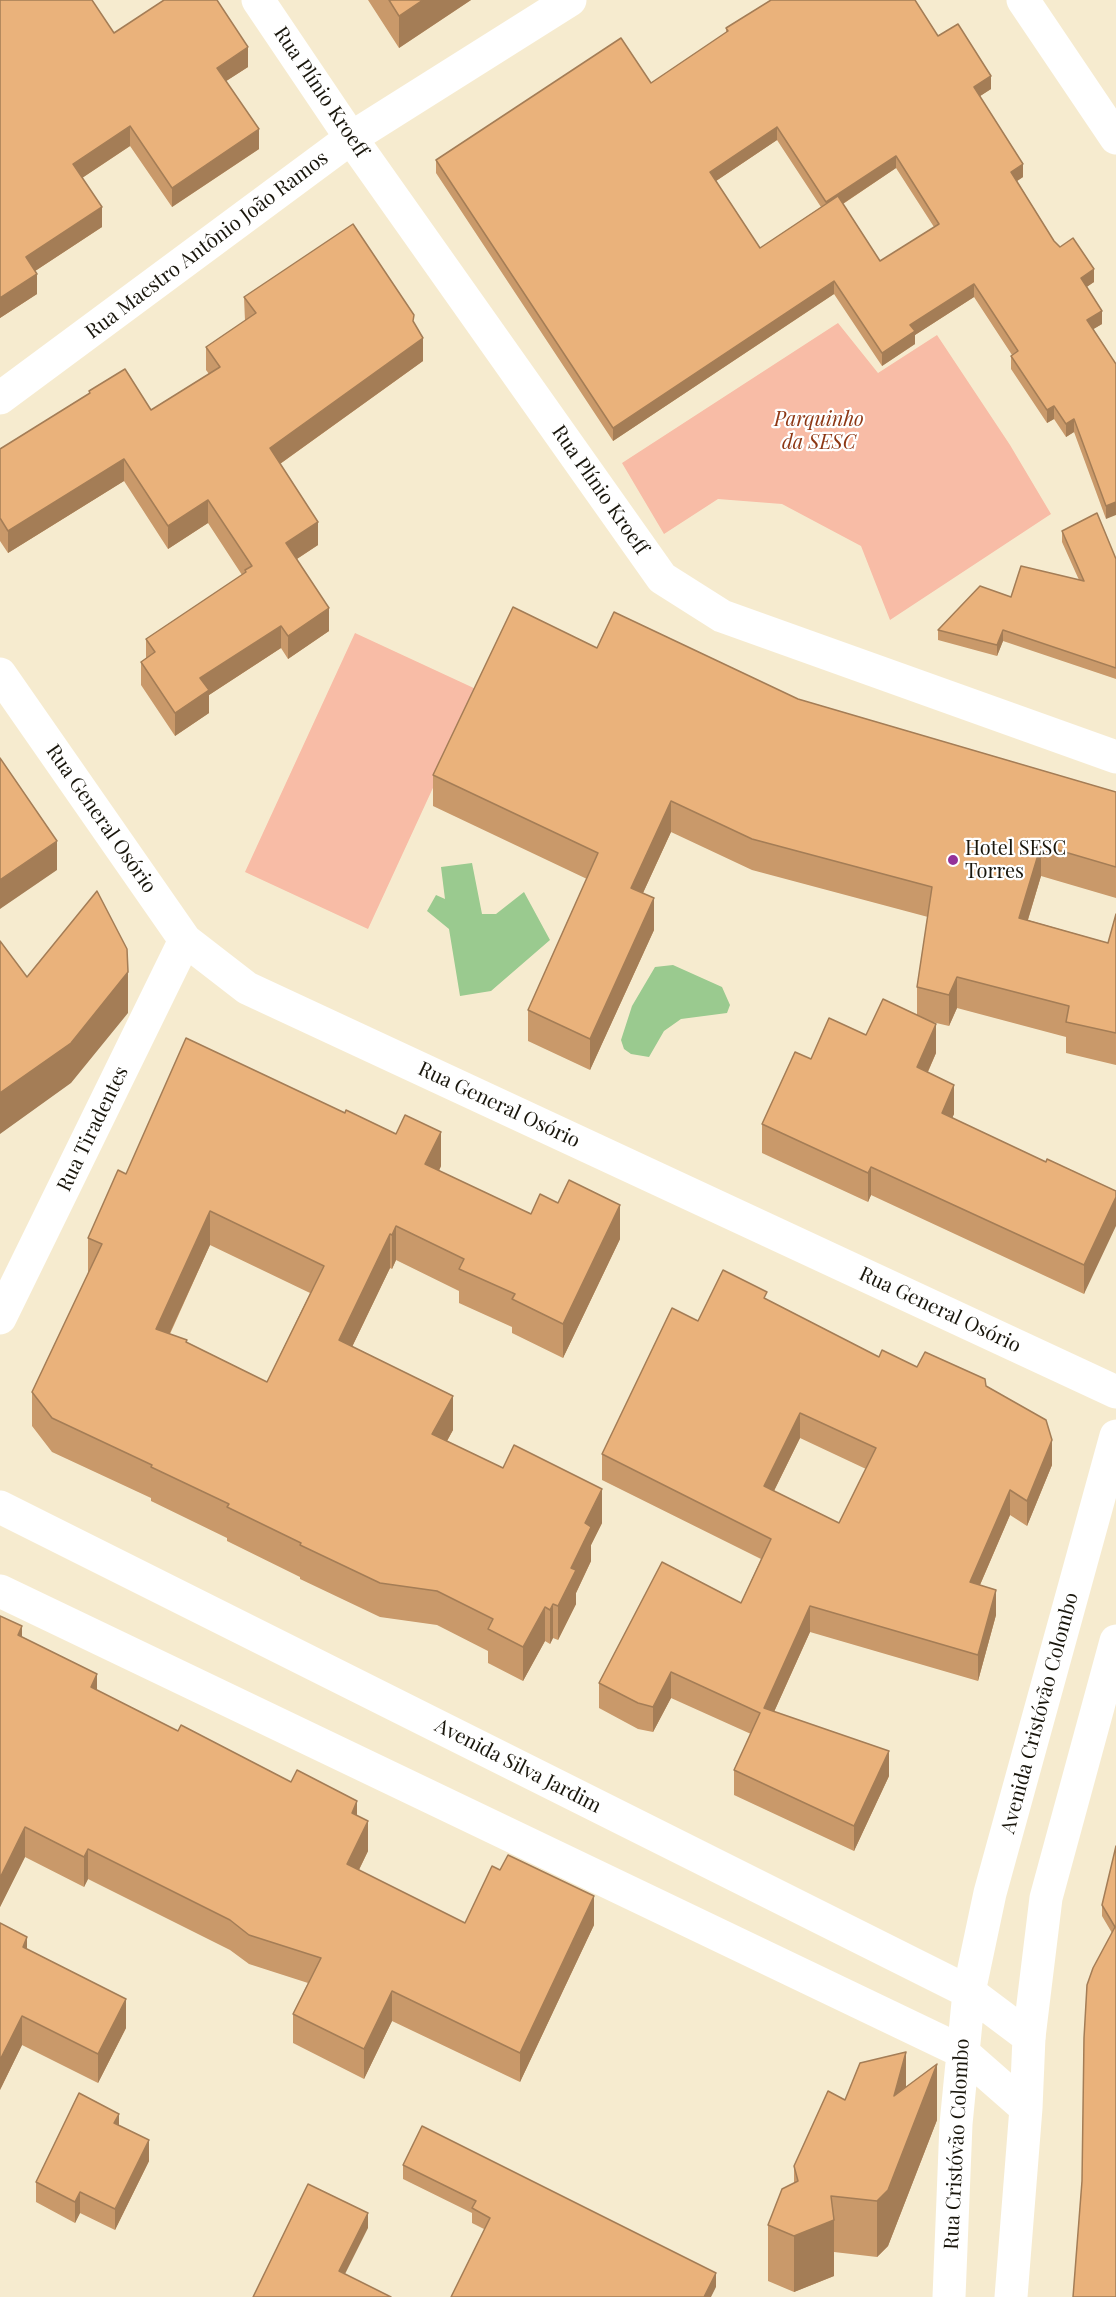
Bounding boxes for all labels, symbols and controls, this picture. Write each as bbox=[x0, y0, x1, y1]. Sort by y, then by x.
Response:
street label: Rua Plínio Kroeff bbox=[269, 22, 373, 162]
street label: Rua Maestro Antônio João Ramos bbox=[81, 146, 333, 344]
park label: Parquinho da SESC bbox=[774, 408, 864, 455]
street label: Rua Plínio Kroeff bbox=[547, 421, 653, 559]
street label: Rua General Osório bbox=[41, 740, 161, 898]
place label: Hotel SESC Torres bbox=[965, 837, 1066, 884]
marker: Hotel SESC Torres bbox=[946, 853, 960, 867]
street label: Rua General Osório bbox=[414, 1057, 584, 1153]
street label: Rua Tiradentes bbox=[52, 1062, 134, 1196]
street label: Rua General Osório bbox=[855, 1262, 1025, 1358]
street label: Avenida Cristóvão Colombo bbox=[996, 1590, 1084, 1836]
street label: Avenida Silva Jardim bbox=[431, 1714, 605, 1818]
street label: Rua Cristóvão Colombo bbox=[939, 2038, 975, 2250]

